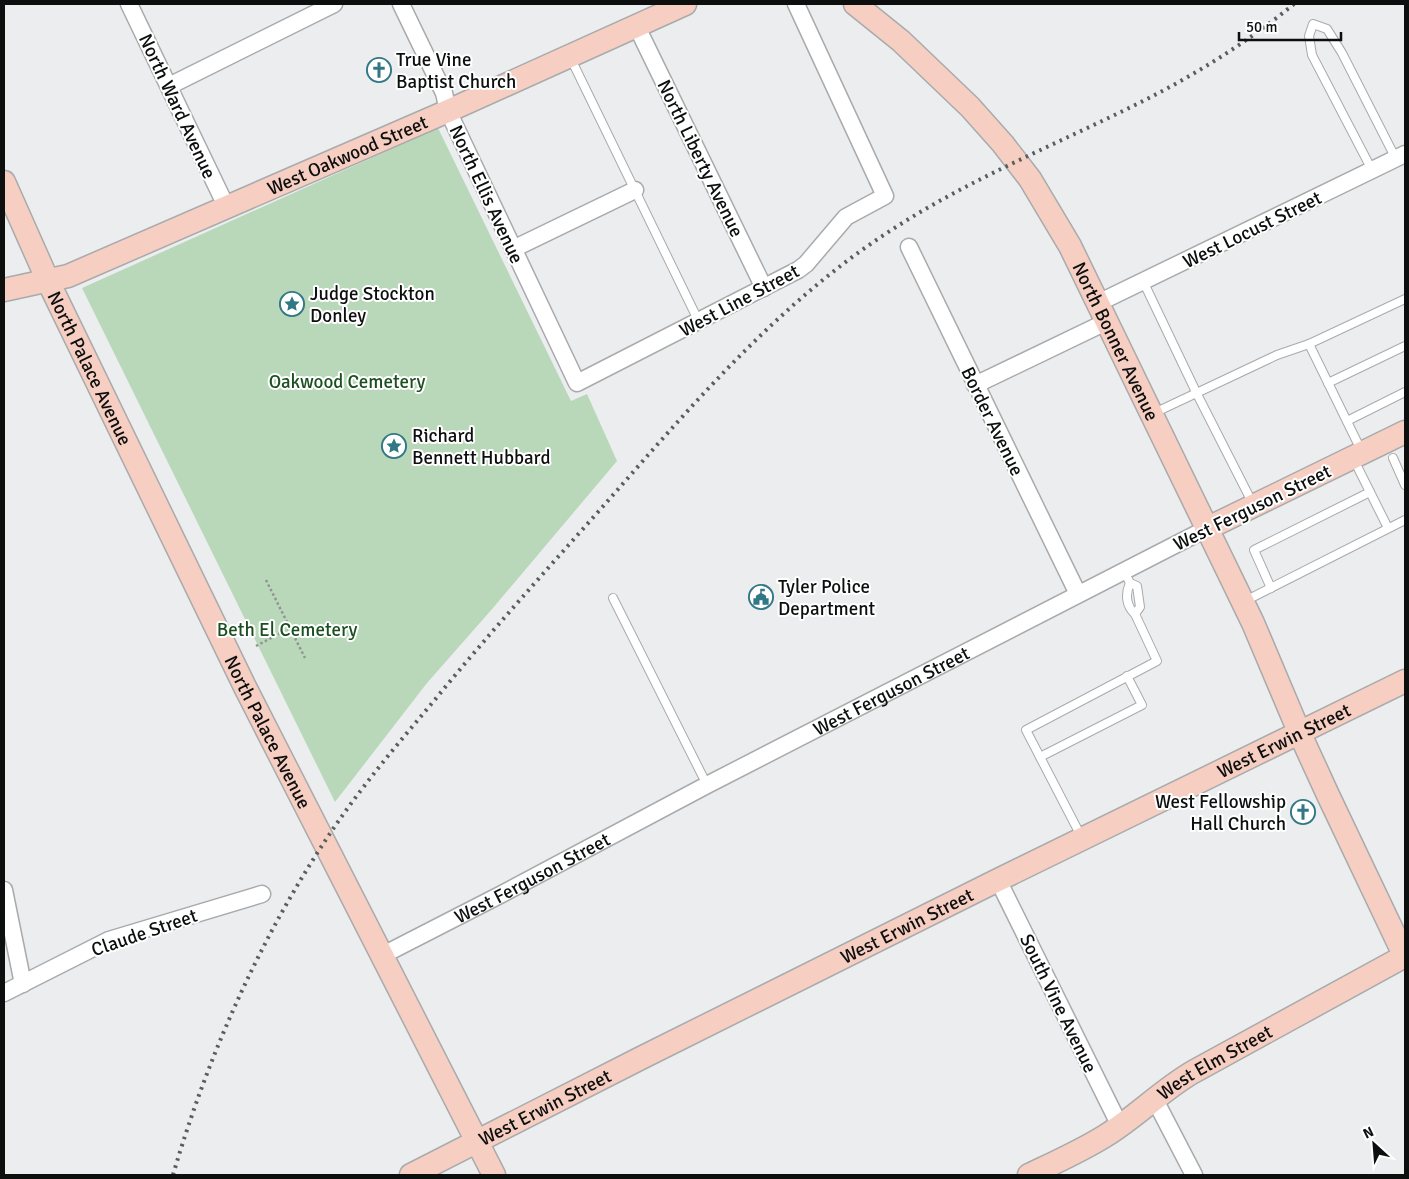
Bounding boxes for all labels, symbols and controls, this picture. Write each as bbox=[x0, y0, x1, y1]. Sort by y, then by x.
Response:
scale bar bbox=[1239, 10, 1342, 42]
text: 50 m bbox=[1246, 18, 1277, 36]
street label: North Ward Avenue bbox=[133, 30, 221, 183]
place label: True Vine Baptist Church bbox=[396, 48, 516, 94]
church icon: True Vine Baptist Church bbox=[366, 57, 392, 83]
street label: North Liberty Avenue bbox=[652, 76, 749, 241]
street label: West Oakwood Street bbox=[264, 110, 432, 201]
street label: North Ellis Avenue bbox=[444, 121, 529, 267]
street label: West Locust Street bbox=[1179, 186, 1326, 274]
street label: North Bonner Avenue bbox=[1067, 258, 1164, 425]
street label: West Line Street bbox=[675, 259, 804, 343]
place label: Judge Stockton Donley bbox=[310, 282, 435, 328]
street label: North Palace Avenue bbox=[42, 287, 137, 450]
place icon: Judge Stockton Donley bbox=[279, 291, 305, 317]
street label: Border Avenue bbox=[955, 363, 1029, 480]
park label: Oakwood Cemetery bbox=[269, 370, 425, 394]
place label: Richard Bennett Hubbard bbox=[412, 424, 551, 470]
place icon: Richard Bennett Hubbard bbox=[381, 433, 407, 459]
street label: West Ferguson Street bbox=[1170, 459, 1335, 556]
place label: Tyler Police Department bbox=[778, 575, 876, 621]
public building icon: Tyler Police Department bbox=[748, 584, 774, 610]
park label: Beth El Cemetery bbox=[217, 618, 357, 642]
street label: West Ferguson Street bbox=[809, 641, 974, 742]
street label: North Palace Avenue bbox=[218, 652, 316, 813]
street label: West Erwin Street bbox=[1214, 698, 1355, 784]
place label: West Fellowship Hall Church bbox=[1155, 790, 1286, 836]
church icon: West Fellowship Hall Church bbox=[1290, 799, 1316, 825]
street label: West Ferguson Street bbox=[450, 828, 615, 929]
street label: West Erwin Street bbox=[837, 883, 978, 970]
street label: Claude Street bbox=[88, 904, 201, 962]
street label: South Vine Avenue bbox=[1014, 930, 1102, 1077]
street label: West Elm Street bbox=[1153, 1020, 1277, 1106]
street label: West Erwin Street bbox=[475, 1064, 616, 1152]
north arrow bbox=[1349, 1119, 1399, 1169]
text: N bbox=[1360, 1123, 1377, 1143]

